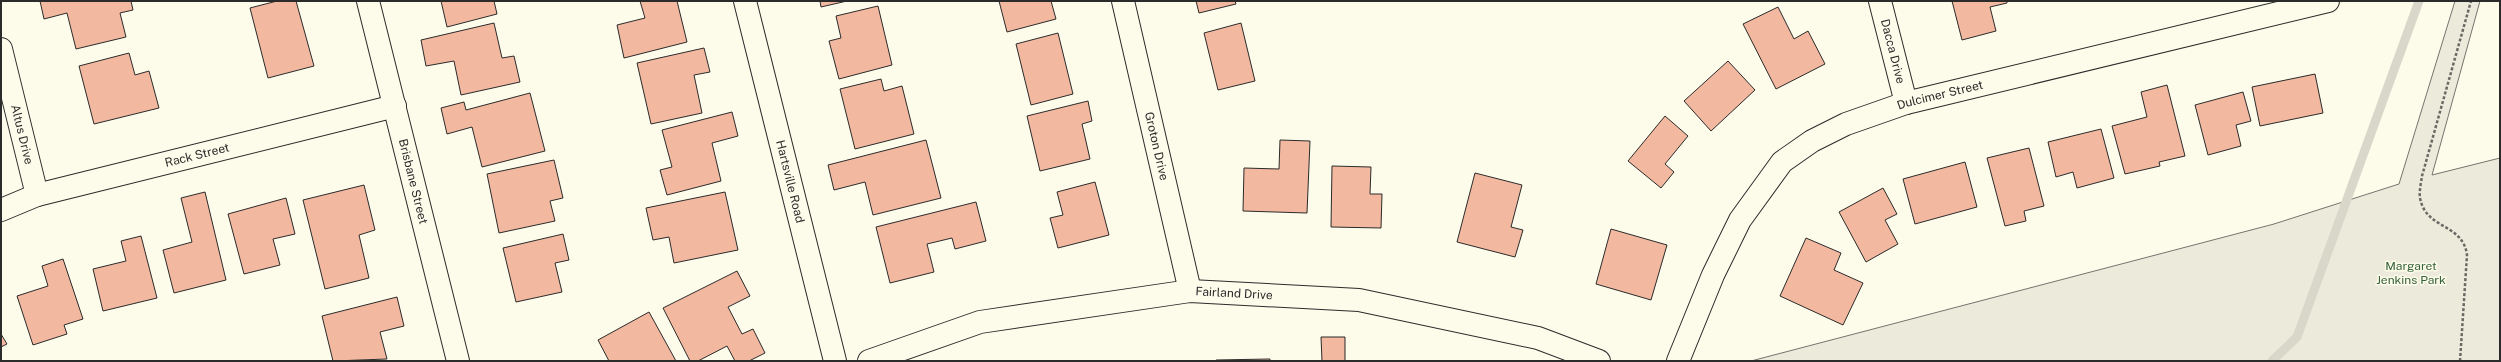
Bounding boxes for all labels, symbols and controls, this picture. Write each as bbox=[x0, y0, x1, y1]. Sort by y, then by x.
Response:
street label: Dacca Drive bbox=[1878, 18, 1908, 85]
street label: Dulcimer Street bbox=[1895, 78, 1985, 113]
street label: Altus Drive bbox=[8, 103, 36, 166]
street label: Groton Drive bbox=[1142, 111, 1171, 182]
street label: Brisbane Street bbox=[396, 137, 431, 226]
street label: Hartsville Road bbox=[773, 138, 807, 224]
street label: Rack Street bbox=[163, 140, 231, 170]
park label: Margaret Jenkins Park bbox=[2376, 259, 2446, 287]
street label: Fairland Drive bbox=[1195, 284, 1273, 302]

